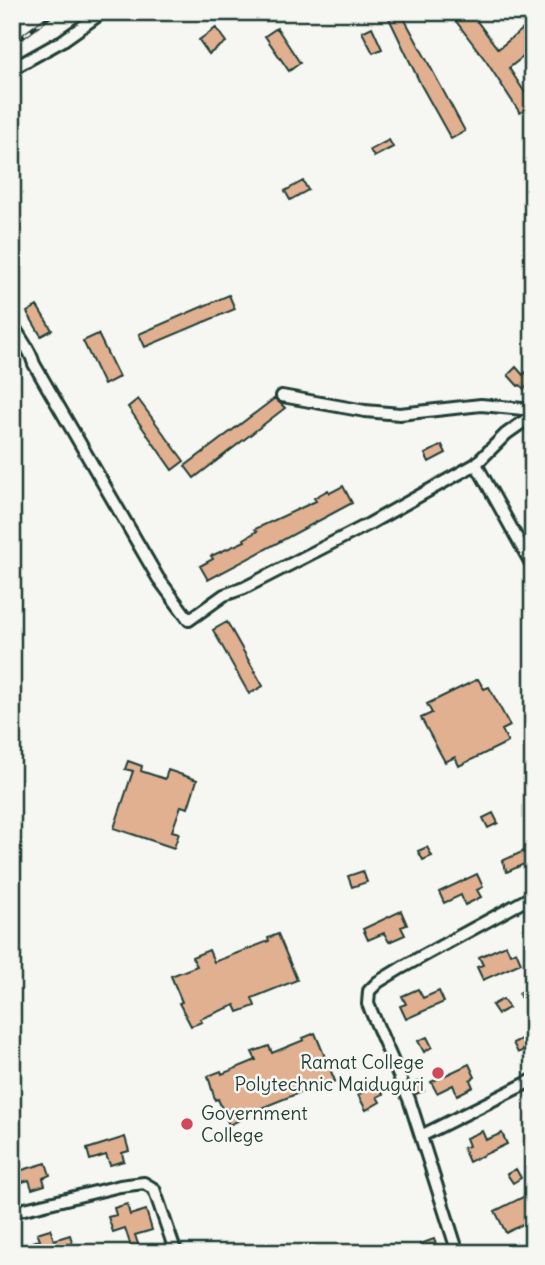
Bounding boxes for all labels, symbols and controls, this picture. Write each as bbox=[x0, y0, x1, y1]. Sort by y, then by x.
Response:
place label: Ramat College Polytechnic Maiduguri bbox=[234, 1050, 424, 1096]
marker: Ramat College Polytechnic Maiduguri bbox=[430, 1065, 446, 1081]
place label: Government College bbox=[201, 1101, 308, 1147]
marker: Government College bbox=[179, 1116, 195, 1132]

